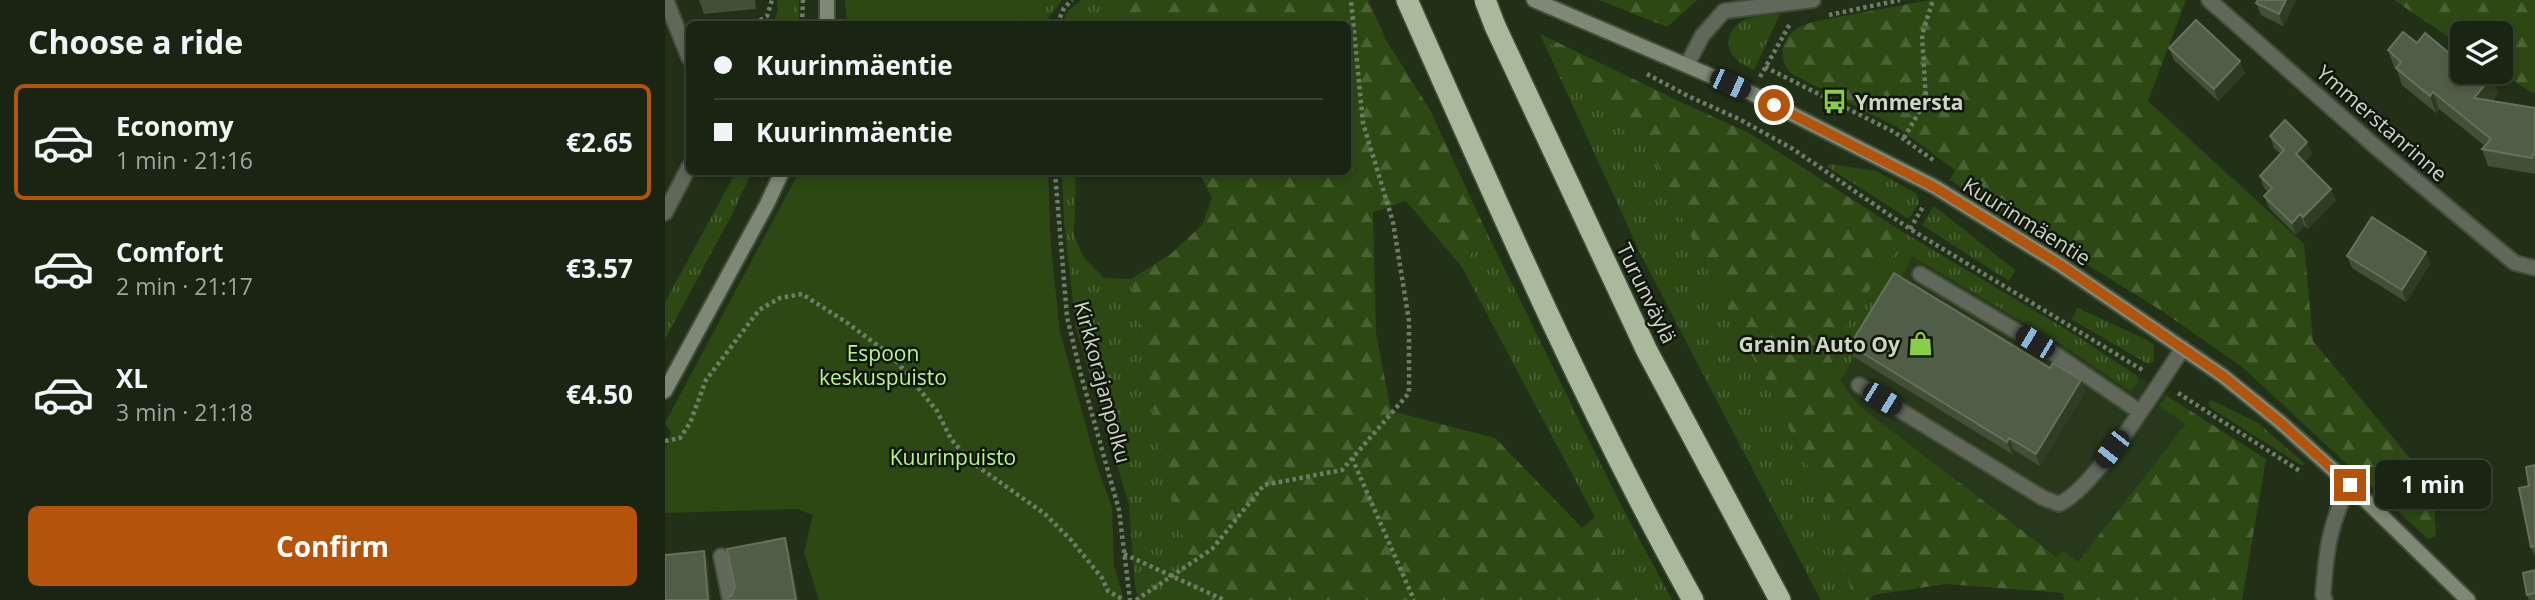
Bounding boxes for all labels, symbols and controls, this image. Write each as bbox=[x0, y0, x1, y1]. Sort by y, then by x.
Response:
text: Choose a ride bbox=[28, 20, 243, 63]
map controls bbox=[2450, 21, 2513, 84]
button: layers bbox=[2450, 21, 2513, 84]
text: Kuurinmäentie bbox=[756, 47, 953, 83]
street label: Ymmerstanrinne bbox=[2311, 58, 2453, 188]
car bbox=[1707, 66, 1754, 102]
bus stop icon: Ymmersta bbox=[1821, 88, 1849, 116]
place label: Ymmersta bbox=[1855, 88, 1964, 116]
route start bbox=[1758, 89, 1790, 121]
text: Economy bbox=[116, 108, 234, 144]
icon: car bbox=[32, 111, 95, 174]
text: Kuurinmäentie bbox=[756, 114, 953, 150]
text: €2.65 bbox=[566, 124, 633, 160]
text: 1 min · 21:16 bbox=[116, 144, 253, 176]
street label: Kuurinmäentie bbox=[1958, 171, 2096, 271]
text: Comfort bbox=[116, 234, 223, 270]
icon: car bbox=[32, 237, 95, 300]
street label: Turunväylä bbox=[1611, 238, 1683, 348]
text: €3.57 bbox=[566, 250, 633, 286]
text: 2 min · 21:17 bbox=[116, 270, 253, 302]
street label: Kirkkorajanpolku bbox=[1068, 298, 1138, 466]
car bbox=[2012, 322, 2059, 362]
place label: Granin Auto Oy bbox=[1739, 330, 1900, 358]
shop icon: Granin Auto Oy bbox=[1906, 330, 1934, 358]
park label: Espoon keskuspuisto bbox=[819, 339, 947, 391]
text: XL bbox=[116, 360, 148, 396]
icon: car bbox=[32, 363, 95, 426]
text: €4.50 bbox=[566, 376, 633, 412]
car bbox=[1859, 379, 1906, 419]
text: 3 min · 21:18 bbox=[116, 396, 253, 428]
car bbox=[2091, 426, 2134, 472]
park label: Kuurinpuisto bbox=[890, 443, 1016, 471]
callout: 1 min bbox=[2375, 461, 2490, 510]
text: 1 min bbox=[2401, 468, 2465, 500]
route end bbox=[2334, 469, 2366, 501]
button: Confirm bbox=[28, 506, 637, 586]

